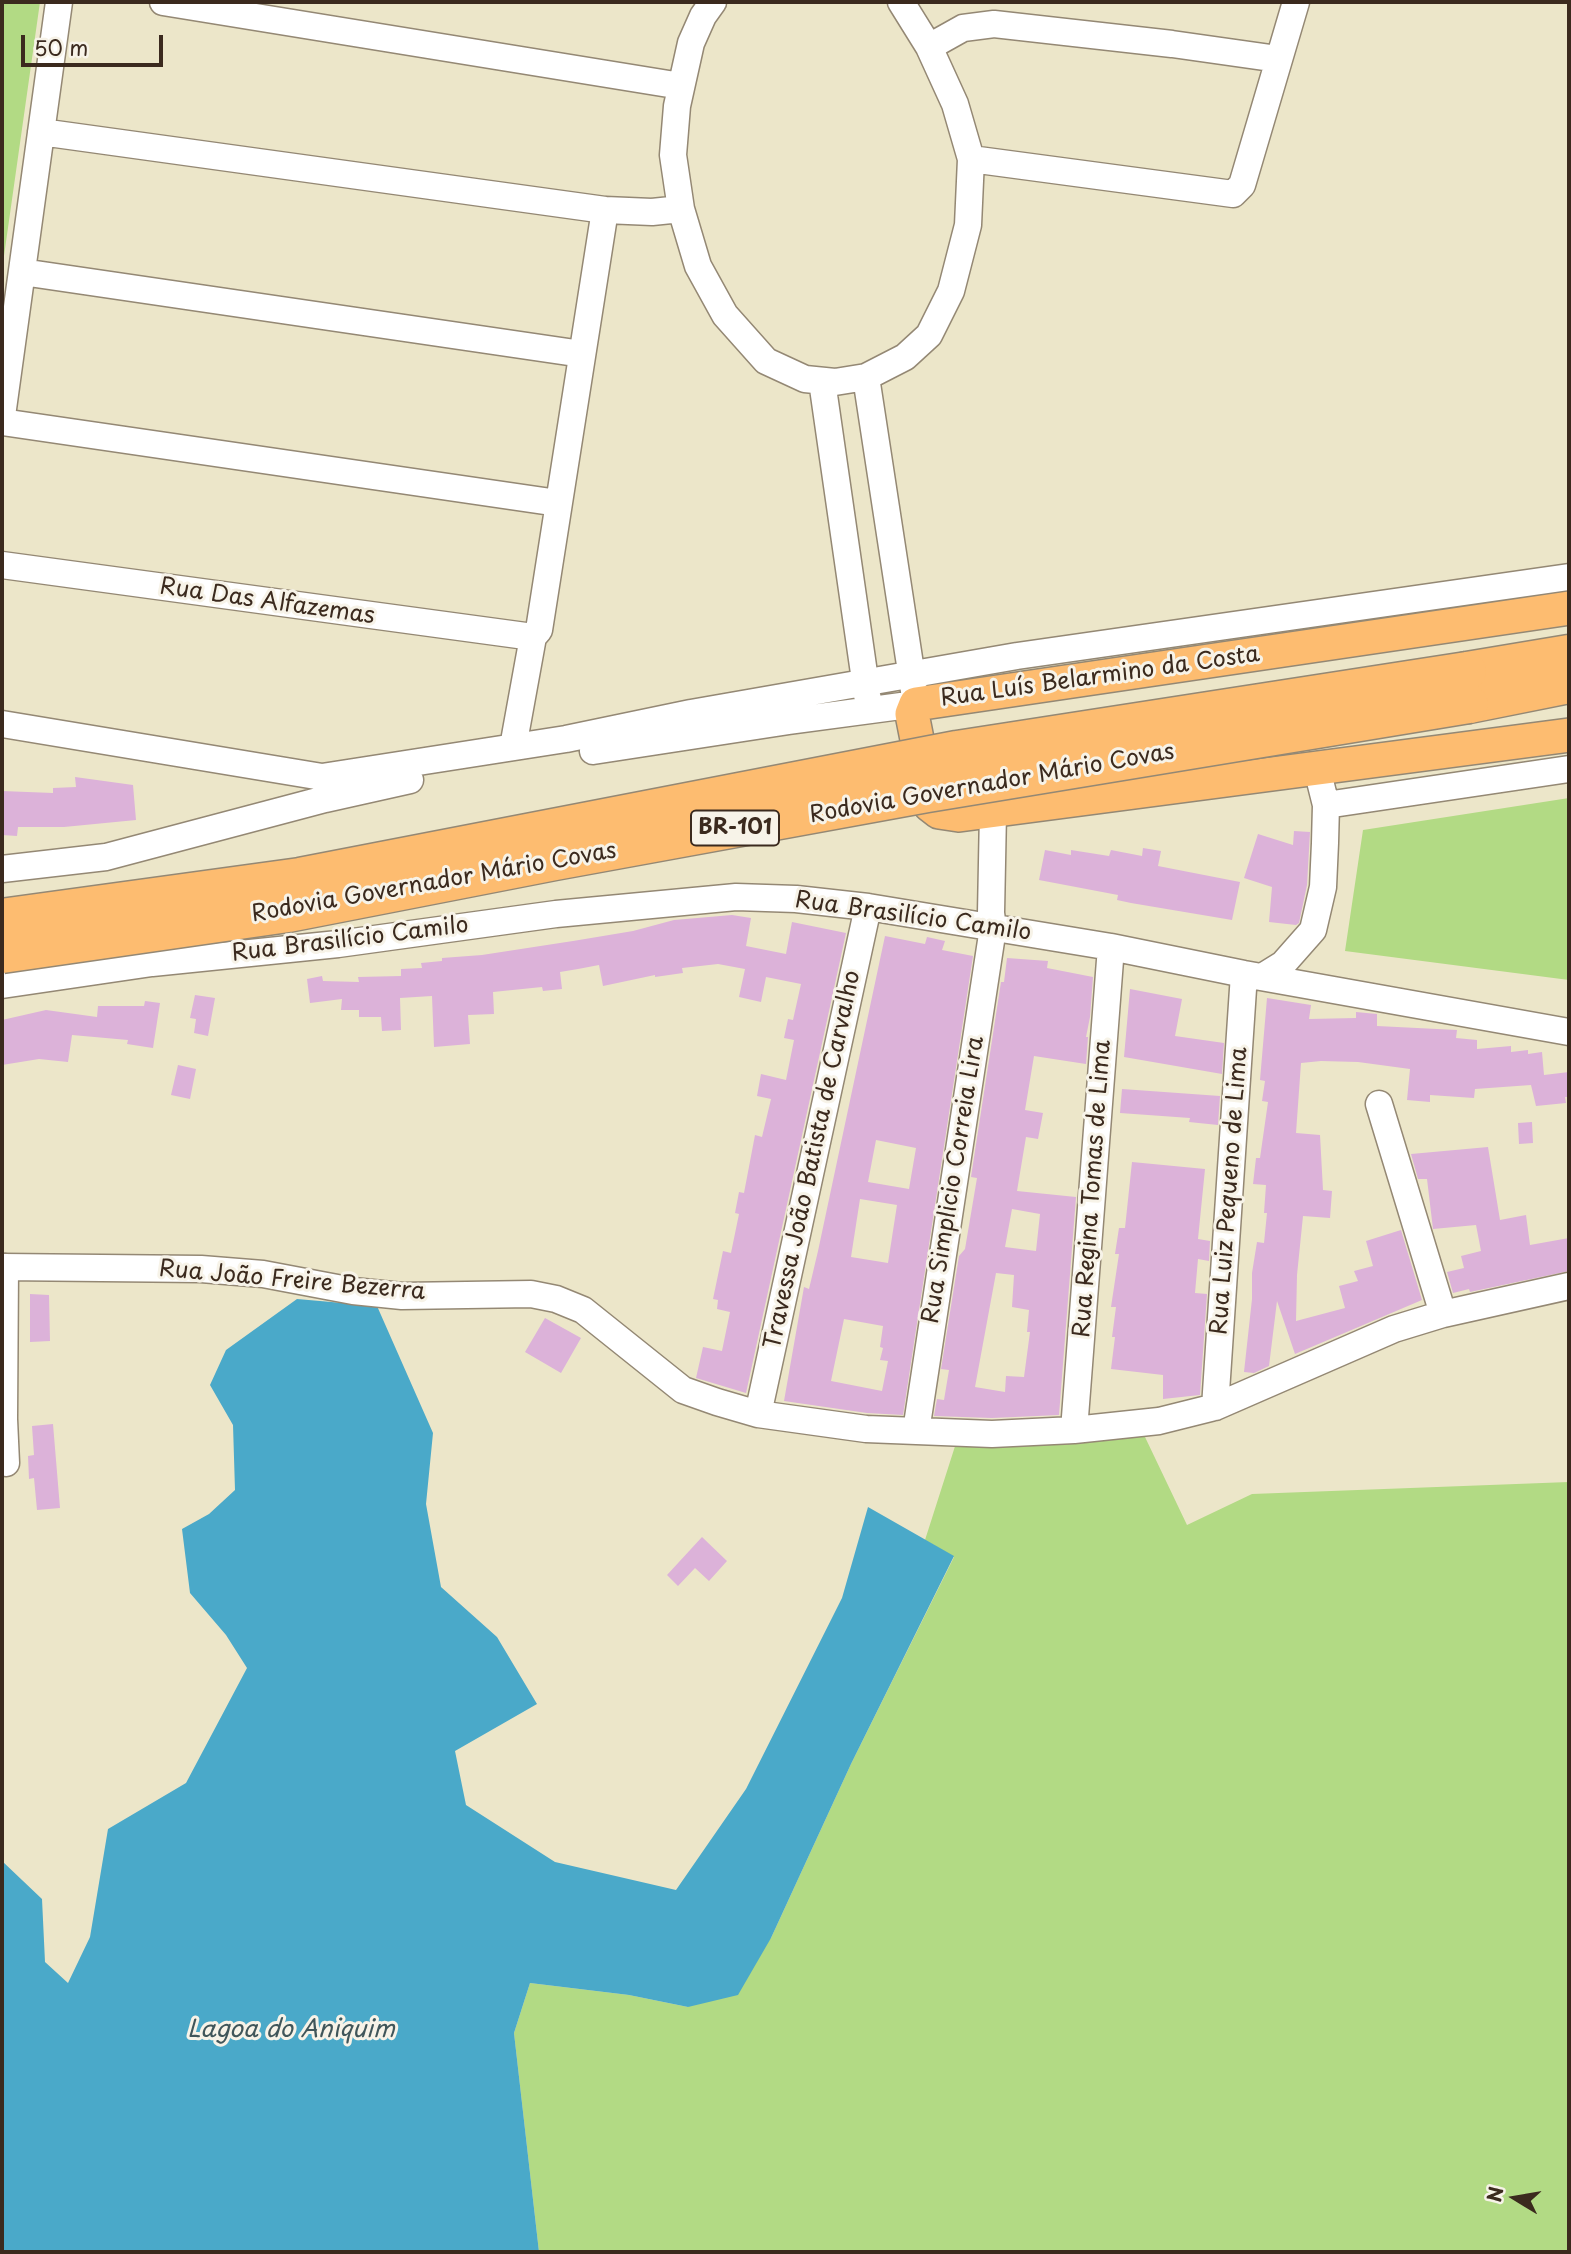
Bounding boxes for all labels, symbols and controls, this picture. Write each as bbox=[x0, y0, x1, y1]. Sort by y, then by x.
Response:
scale bar bbox=[24, 21, 166, 65]
text: 50 m bbox=[34, 31, 88, 63]
street label: Rua Das Alfazemas bbox=[158, 573, 376, 631]
street label: Rua Luís Belarmino da Costa bbox=[939, 641, 1261, 713]
street label: Rodovia Governador Mário Covas bbox=[807, 738, 1177, 830]
road number: BR-101 bbox=[691, 810, 779, 846]
street label: Rodovia Governador Mário Covas bbox=[249, 837, 619, 929]
street label: Rua Brasilício Camilo bbox=[793, 887, 1033, 947]
street label: Rua Brasilício Camilo bbox=[230, 912, 470, 968]
street label: Travessa João Batista de Carvalho bbox=[759, 968, 867, 1352]
street label: Rua Simplicio Correia Lira bbox=[918, 1034, 990, 1326]
street label: Rua Regina Tomas de Lima bbox=[1069, 1039, 1117, 1339]
street label: Rua Luiz Pequeno de Lima bbox=[1206, 1046, 1254, 1336]
street label: Rua João Freire Bezerra bbox=[158, 1256, 426, 1306]
water label: Lagoa do Aniquim bbox=[187, 2016, 395, 2044]
north arrow bbox=[1480, 2163, 1550, 2233]
text: N bbox=[1479, 2184, 1510, 2204]

